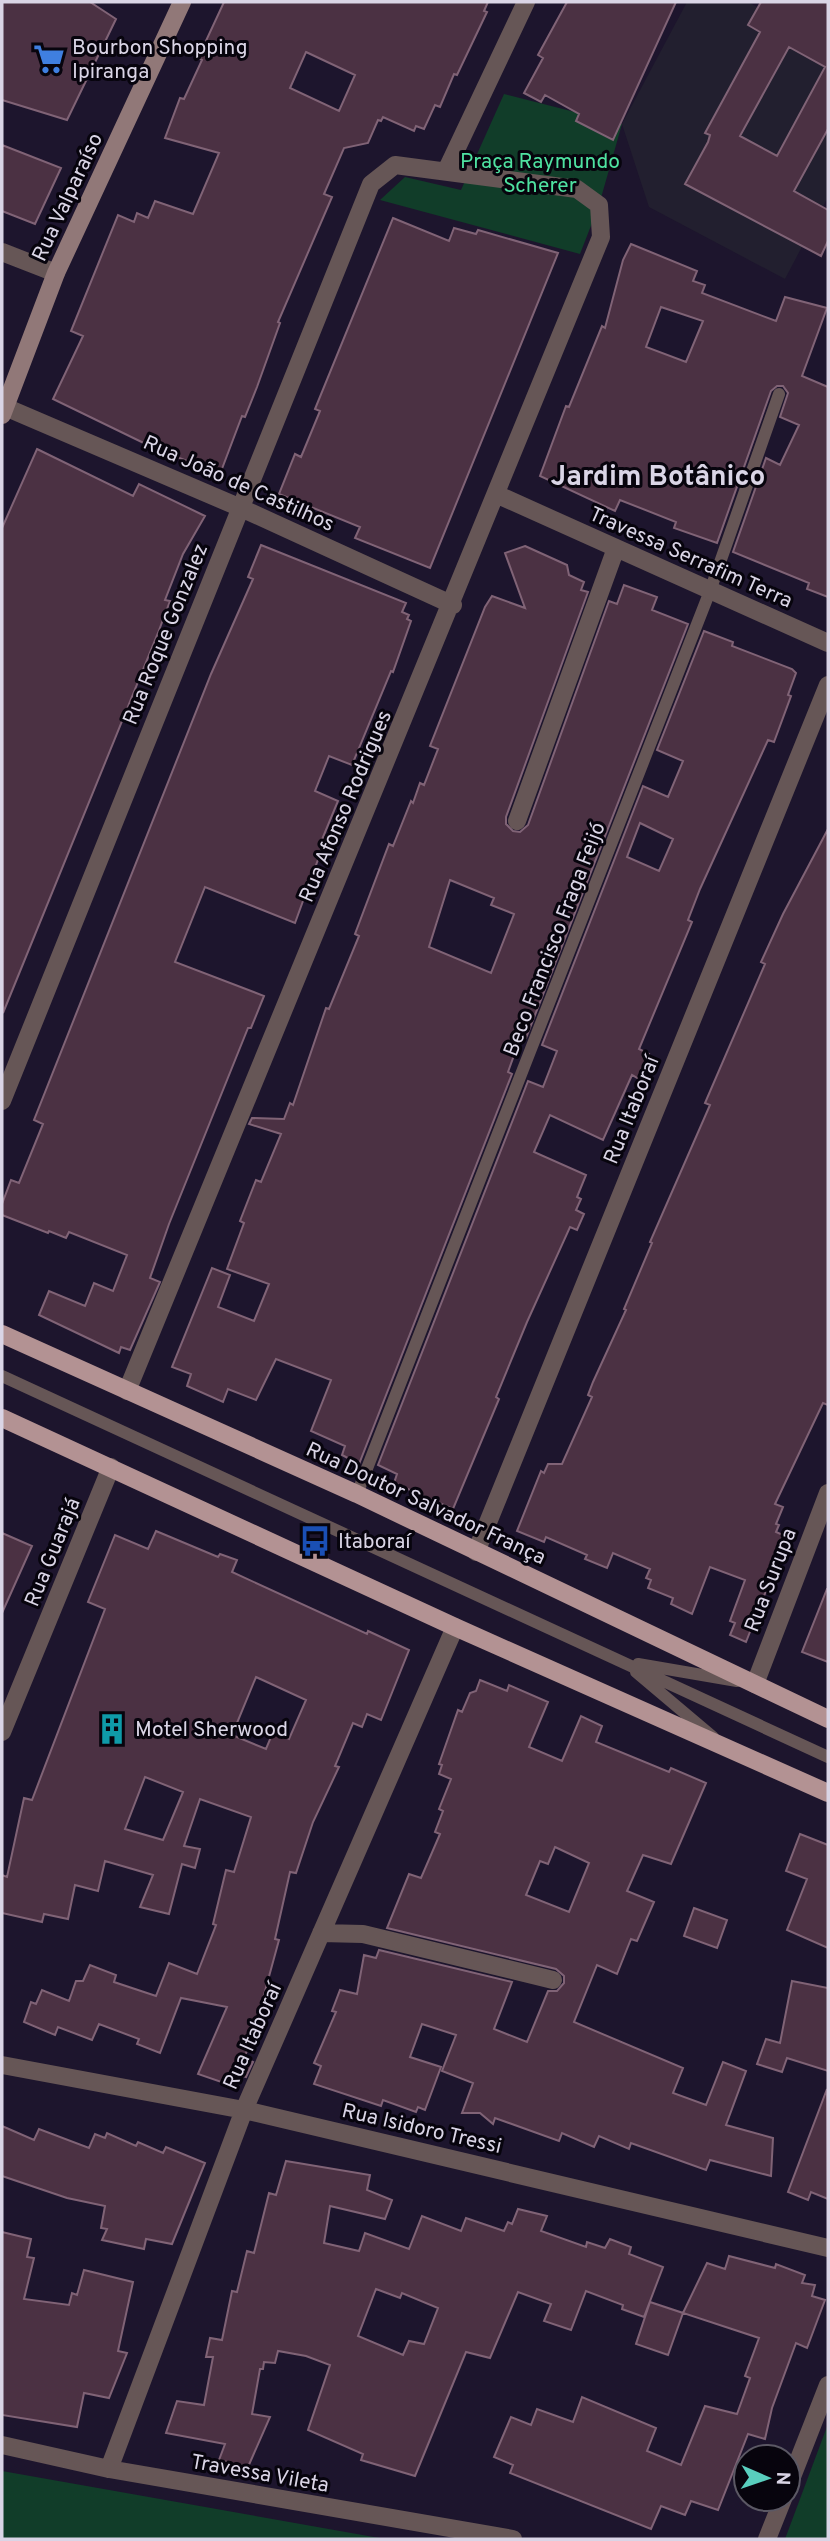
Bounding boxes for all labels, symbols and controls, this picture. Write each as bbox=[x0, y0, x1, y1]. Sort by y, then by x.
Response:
place label: Bourbon Shopping Ipiranga bbox=[72, 35, 247, 86]
supermarket icon: Bourbon Shopping Ipiranga bbox=[32, 42, 66, 76]
street label: Rua Valparaíso bbox=[27, 129, 110, 266]
park label: Praça Raymundo Scherer bbox=[460, 149, 620, 200]
street label: Rua João de Castilhos bbox=[139, 430, 338, 539]
district label: Jardim Botânico bbox=[551, 460, 765, 496]
street label: Travessa Serrafim Terra bbox=[584, 501, 796, 615]
street label: Rua Roque Gonzalez bbox=[118, 540, 215, 729]
street label: Rua Afonso Rodrigues bbox=[294, 706, 399, 907]
street label: Beco Francisco Fraga Feijó bbox=[498, 819, 613, 1061]
street label: Rua Itaboraí bbox=[598, 1051, 667, 1169]
street label: Rua Doutor Salvador França bbox=[301, 1437, 550, 1572]
street label: Rua Guarajá bbox=[19, 1494, 87, 1611]
bus stop icon: Itaboraí bbox=[298, 1524, 332, 1558]
street label: Rua Surupa bbox=[739, 1525, 804, 1636]
place label: Itaboraí bbox=[338, 1529, 412, 1556]
building icon: Motel Sherwood bbox=[95, 1712, 129, 1746]
place label: Motel Sherwood bbox=[135, 1717, 288, 1744]
street label: Rua Itaboraí bbox=[218, 1977, 290, 2094]
street label: Rua Isidoro Tressi bbox=[339, 2098, 504, 2161]
north arrow bbox=[732, 2443, 802, 2513]
street label: Travessa Vileta bbox=[188, 2449, 331, 2500]
text: N bbox=[770, 2471, 794, 2486]

